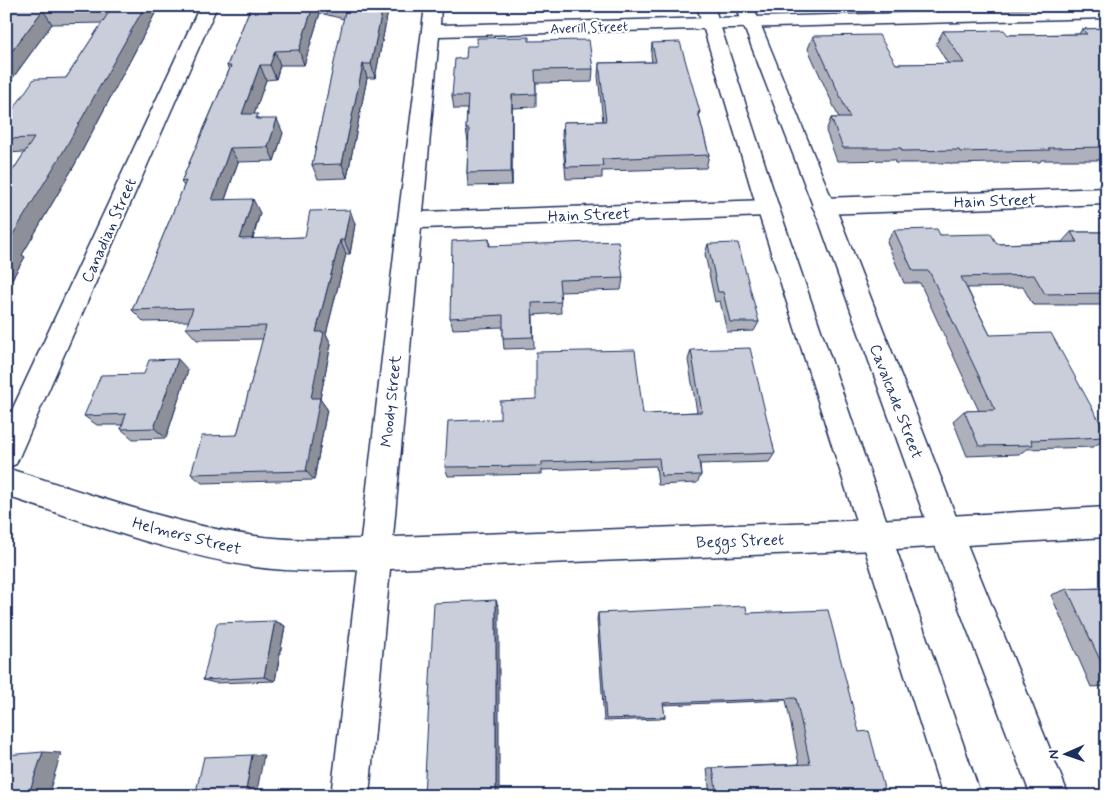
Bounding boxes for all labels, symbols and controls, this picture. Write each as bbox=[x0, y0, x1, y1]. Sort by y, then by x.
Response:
street label: Averill Street bbox=[550, 18, 628, 38]
street label: Canadian Street bbox=[77, 175, 142, 286]
street label: Hain Street bbox=[954, 190, 1037, 213]
street label: Hain Street bbox=[548, 204, 631, 227]
street label: Cavalcade Street bbox=[864, 341, 927, 462]
street label: Moody Street bbox=[376, 353, 407, 448]
street label: Helmers Street bbox=[130, 513, 244, 560]
street label: Beggs Street bbox=[696, 529, 784, 555]
north arrow bbox=[1040, 730, 1090, 780]
text: N bbox=[1045, 749, 1063, 759]

